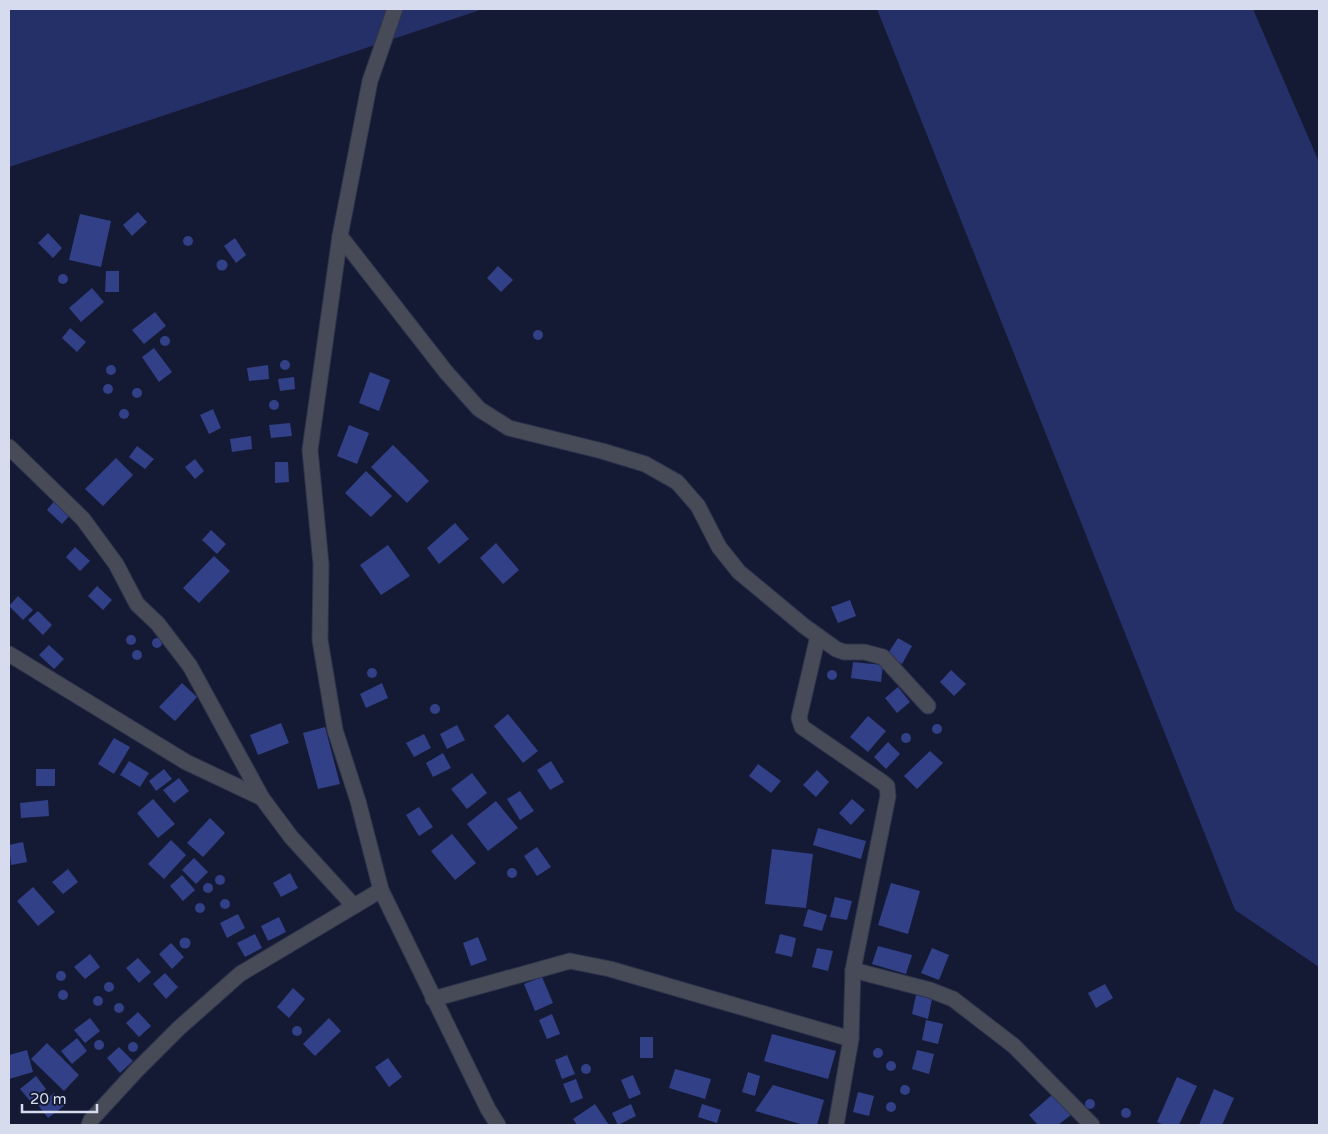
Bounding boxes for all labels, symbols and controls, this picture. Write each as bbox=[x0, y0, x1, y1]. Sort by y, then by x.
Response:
scale bar bbox=[22, 1082, 98, 1114]
text: 20 m bbox=[30, 1090, 67, 1108]

